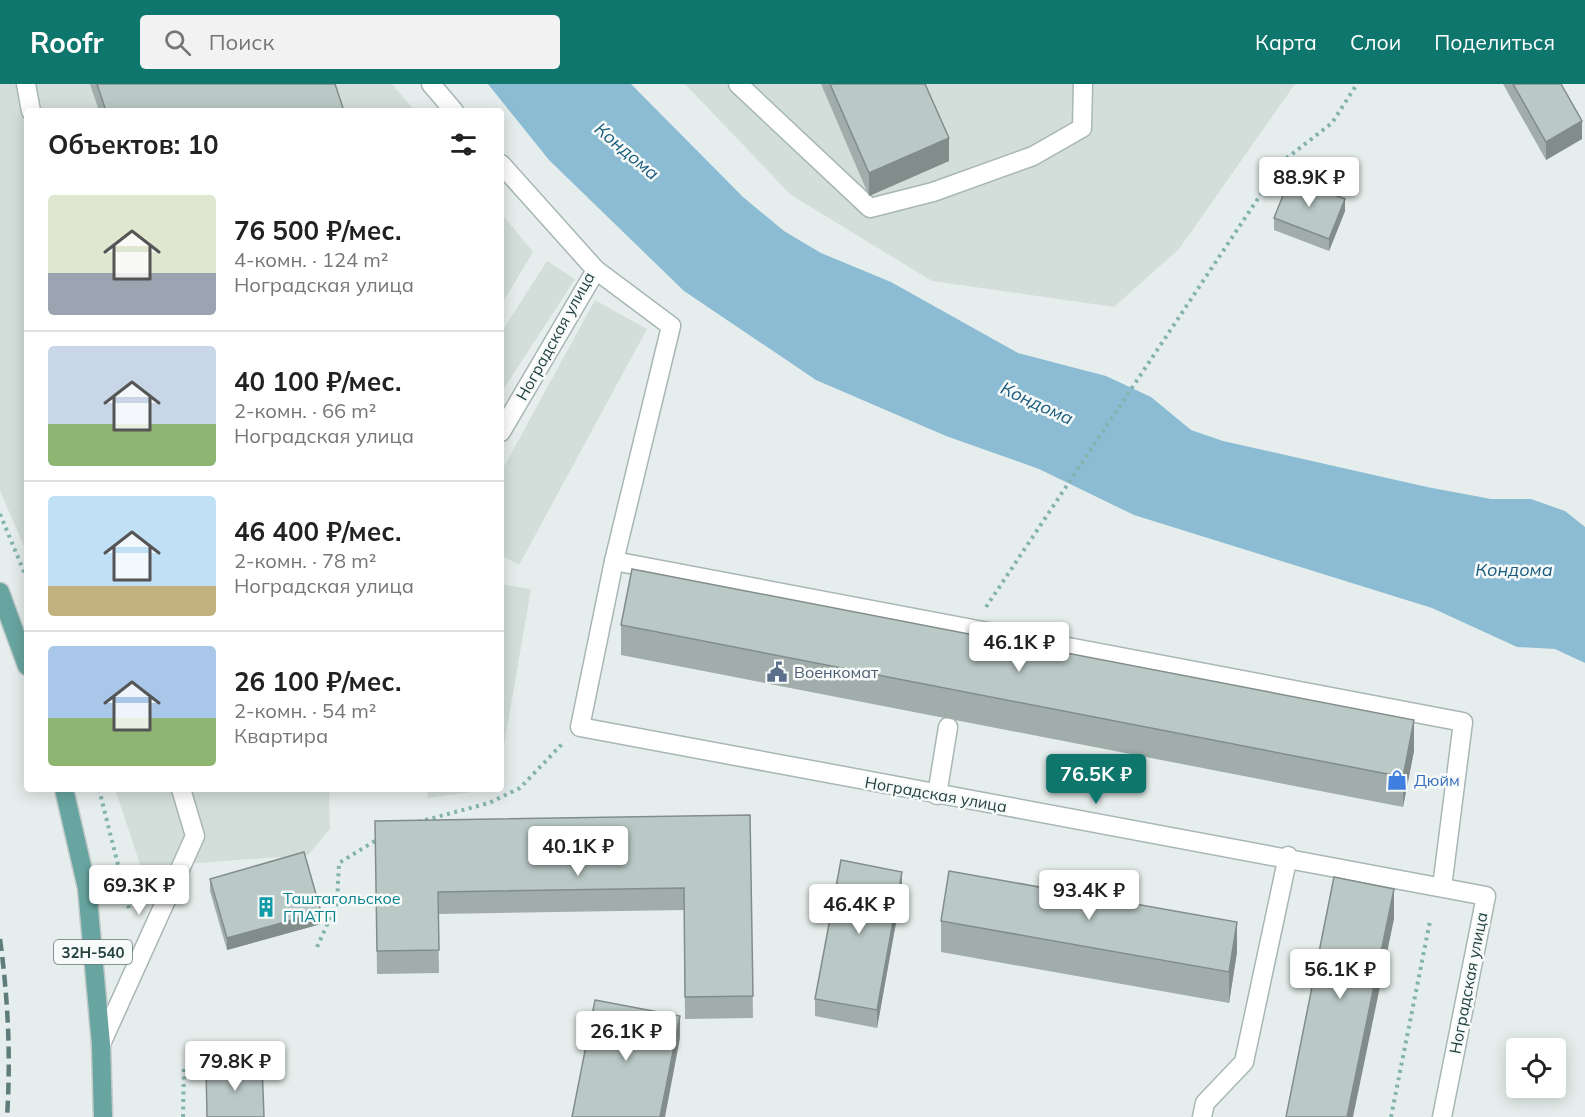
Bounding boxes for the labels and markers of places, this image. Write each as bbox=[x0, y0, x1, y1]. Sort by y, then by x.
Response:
pin: 88.9K ₽ bbox=[1254, 157, 1364, 208]
pin: 46.1K ₽ bbox=[964, 622, 1074, 673]
public building icon: Военкомат bbox=[765, 660, 789, 684]
place label: Военкомат bbox=[794, 662, 879, 682]
pin: 76.5K ₽ bbox=[1041, 754, 1151, 805]
shop icon: Дюйм bbox=[1385, 768, 1409, 792]
place label: Дюйм bbox=[1414, 770, 1460, 790]
pin: 40.1K ₽ bbox=[523, 826, 633, 877]
pin: 69.3K ₽ bbox=[84, 865, 194, 916]
pin: 93.4K ₽ bbox=[1034, 870, 1144, 921]
pin: 46.4K ₽ bbox=[804, 884, 914, 935]
place label: Таштагольское ГПАТП bbox=[283, 888, 401, 926]
building icon: Таштагольское ГПАТП bbox=[254, 895, 278, 919]
pin: 56.1K ₽ bbox=[1285, 949, 1395, 1000]
pin: 26.1K ₽ bbox=[571, 1011, 681, 1062]
pin: 79.8K ₽ bbox=[180, 1041, 290, 1092]

